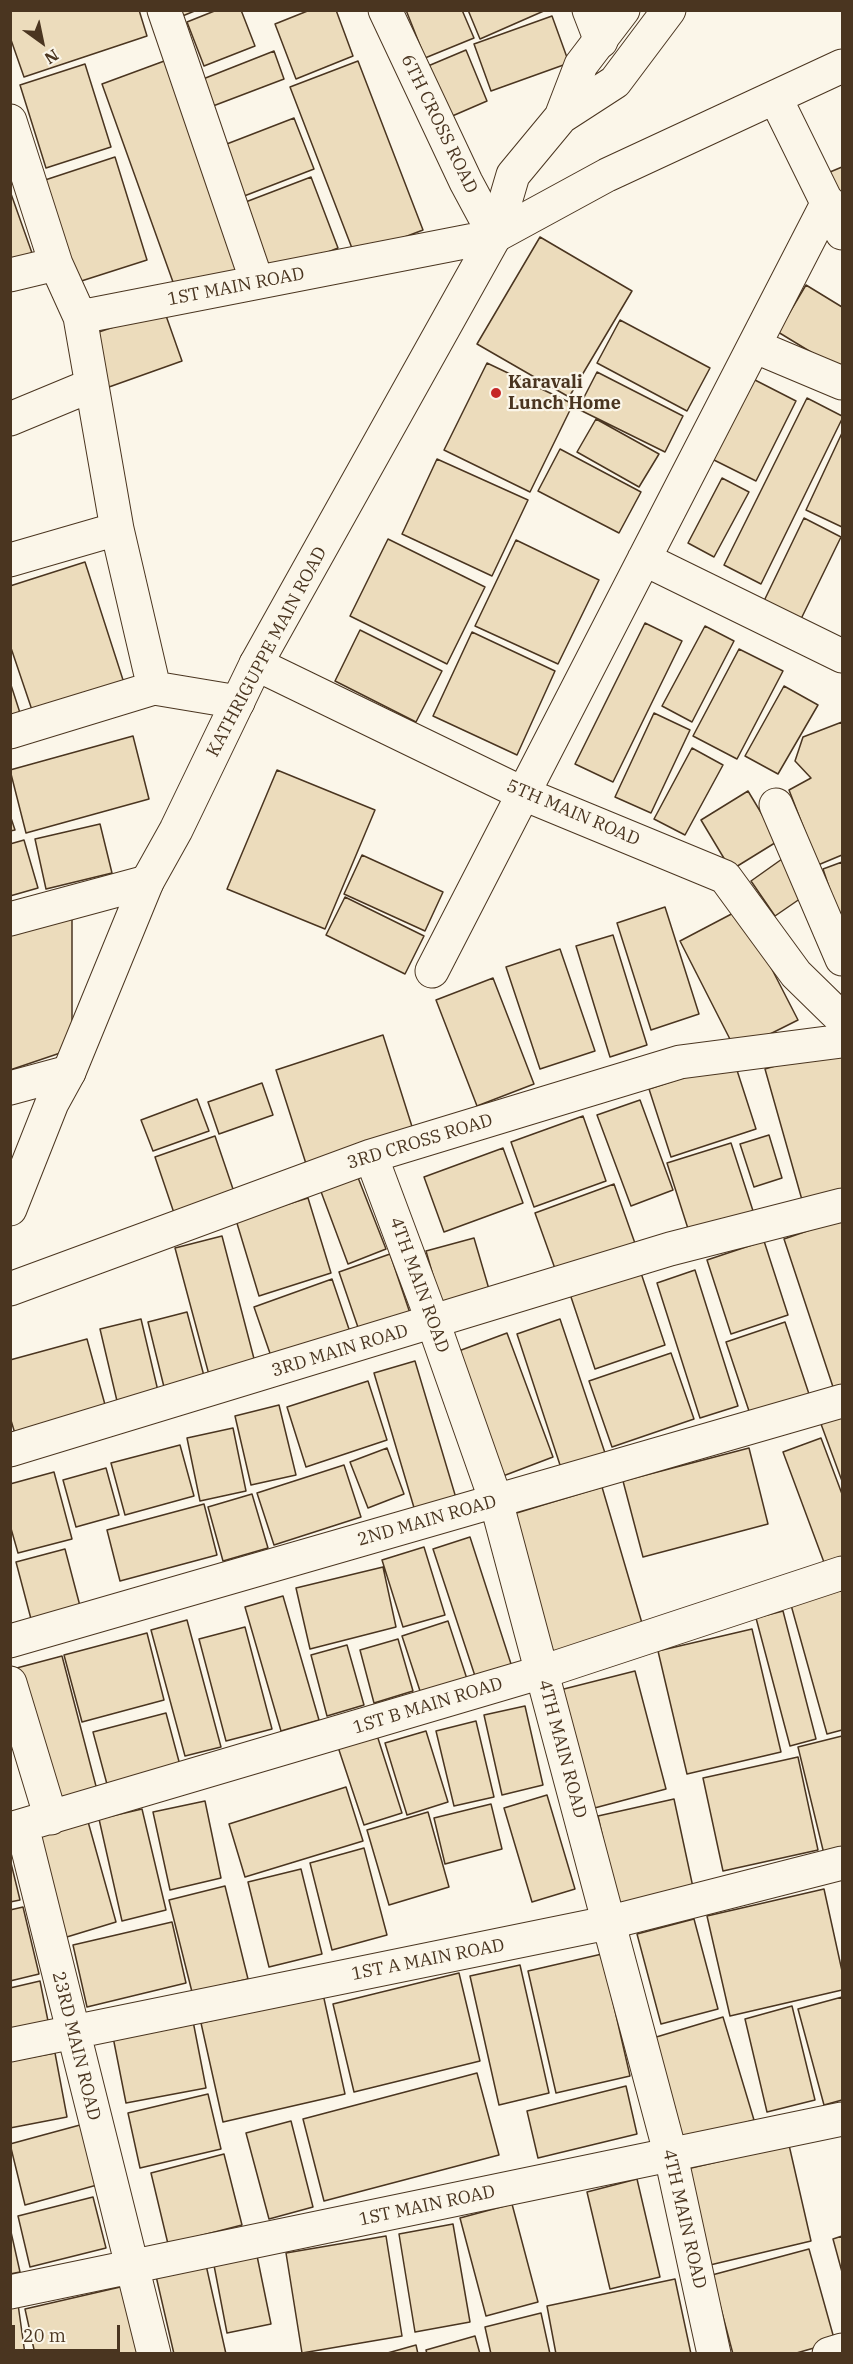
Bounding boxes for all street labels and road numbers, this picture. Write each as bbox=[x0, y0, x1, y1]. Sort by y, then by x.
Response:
street label: 6TH CROSS ROAD bbox=[396, 51, 482, 197]
street label: 1ST MAIN ROAD bbox=[166, 263, 306, 311]
street label: KATHRIGUPPE MAIN ROAD bbox=[202, 543, 332, 761]
street label: 5TH MAIN ROAD bbox=[503, 775, 643, 851]
street label: 3RD CROSS ROAD bbox=[345, 1110, 495, 1174]
street label: 4TH MAIN ROAD bbox=[384, 1214, 454, 1356]
street label: 3RD MAIN ROAD bbox=[269, 1320, 411, 1382]
street label: 2ND MAIN ROAD bbox=[355, 1491, 499, 1551]
street label: 1ST B MAIN ROAD bbox=[351, 1673, 505, 1739]
street label: 4TH MAIN ROAD bbox=[533, 1677, 591, 1821]
street label: 1ST A MAIN ROAD bbox=[350, 1935, 506, 1985]
street label: 23RD MAIN ROAD bbox=[47, 1969, 105, 2123]
street label: 4TH MAIN ROAD bbox=[657, 2147, 711, 2291]
street label: 1ST MAIN ROAD bbox=[357, 2181, 497, 2231]

